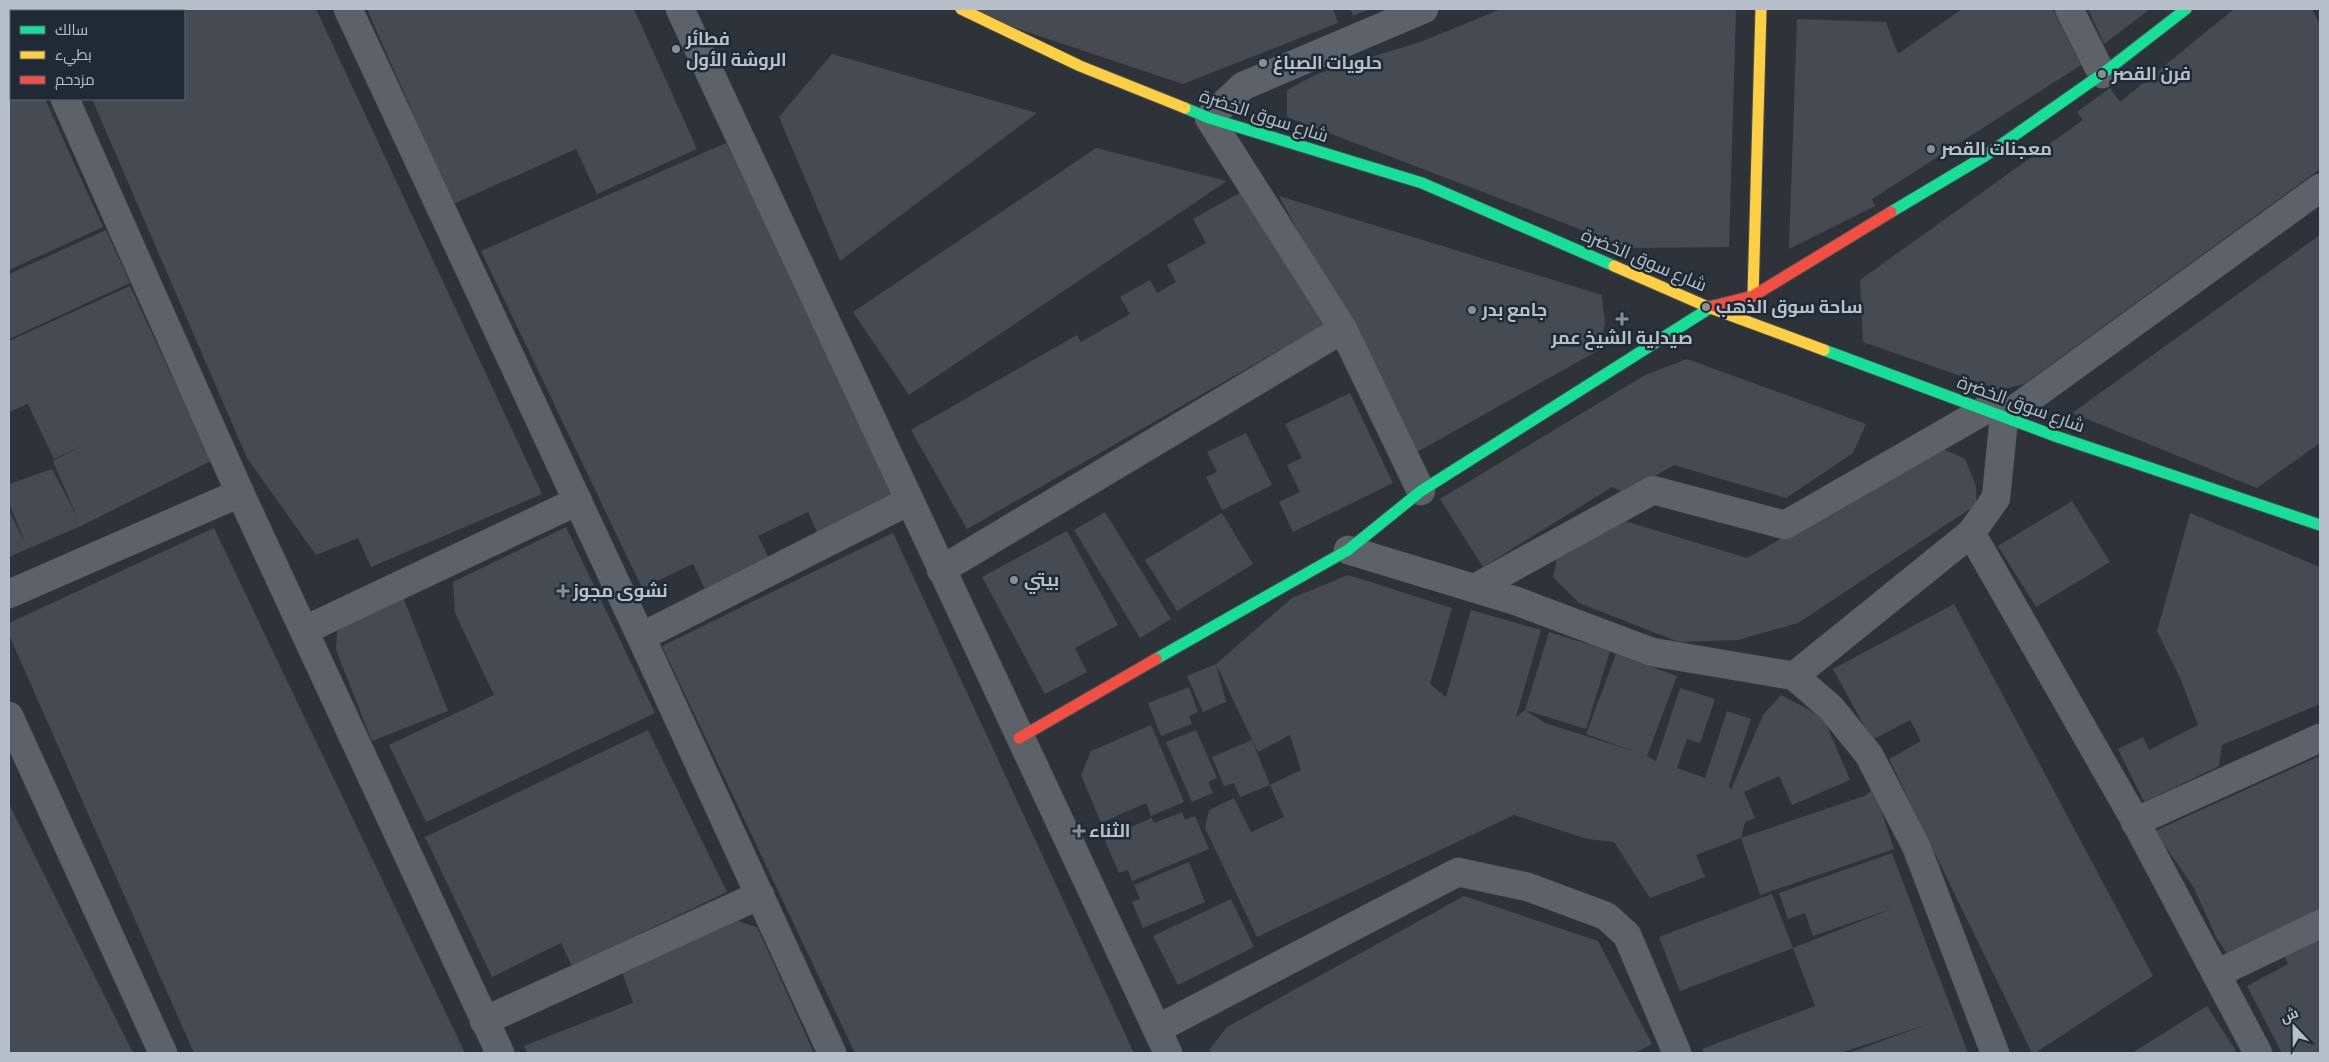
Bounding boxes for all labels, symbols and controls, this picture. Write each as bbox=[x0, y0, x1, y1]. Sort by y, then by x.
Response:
legend bbox=[10, 10, 185, 100]
text: سالك bbox=[55, 19, 88, 40]
place label: فطائر الروشة الأول bbox=[685, 26, 787, 71]
marker: فطائر الروشة الأول bbox=[670, 43, 682, 55]
text: بطيء bbox=[55, 44, 92, 67]
place label: حلويات الصباغ bbox=[1273, 50, 1382, 75]
marker: حلويات الصباغ bbox=[1257, 57, 1269, 69]
place label: فرن القصر bbox=[2111, 61, 2191, 85]
marker: فرن القصر bbox=[2096, 68, 2108, 80]
text: مزدحم bbox=[55, 69, 95, 90]
street label: شارع سوق الخضرة bbox=[1196, 83, 1332, 148]
place label: معجنات القصر bbox=[1940, 136, 2052, 160]
marker: معجنات القصر bbox=[1925, 143, 1937, 155]
street label: شارع سوق الخضرة bbox=[1578, 222, 1711, 297]
place label: ساحة سوق الذهب bbox=[1716, 294, 1863, 318]
place label: جامع بدر bbox=[1481, 297, 1547, 322]
marker: ساحة سوق الذهب bbox=[1700, 301, 1712, 313]
marker: جامع بدر bbox=[1466, 304, 1478, 316]
marker: صيدلية الشيخ عمر bbox=[1616, 313, 1628, 325]
place label: صيدلية الشيخ عمر bbox=[1550, 325, 1693, 350]
street label: شارع سوق الخضرة bbox=[1954, 369, 2089, 438]
place label: بيتي bbox=[1024, 567, 1059, 595]
marker: بيتي bbox=[1008, 574, 1020, 586]
place label: نشوى مجوز bbox=[572, 578, 668, 602]
marker: نشوى مجوز bbox=[557, 585, 569, 597]
place label: الثناء bbox=[1089, 818, 1131, 842]
marker: الثناء bbox=[1073, 825, 1085, 837]
north arrow bbox=[2269, 1002, 2319, 1052]
text: ش bbox=[2277, 1002, 2301, 1027]

